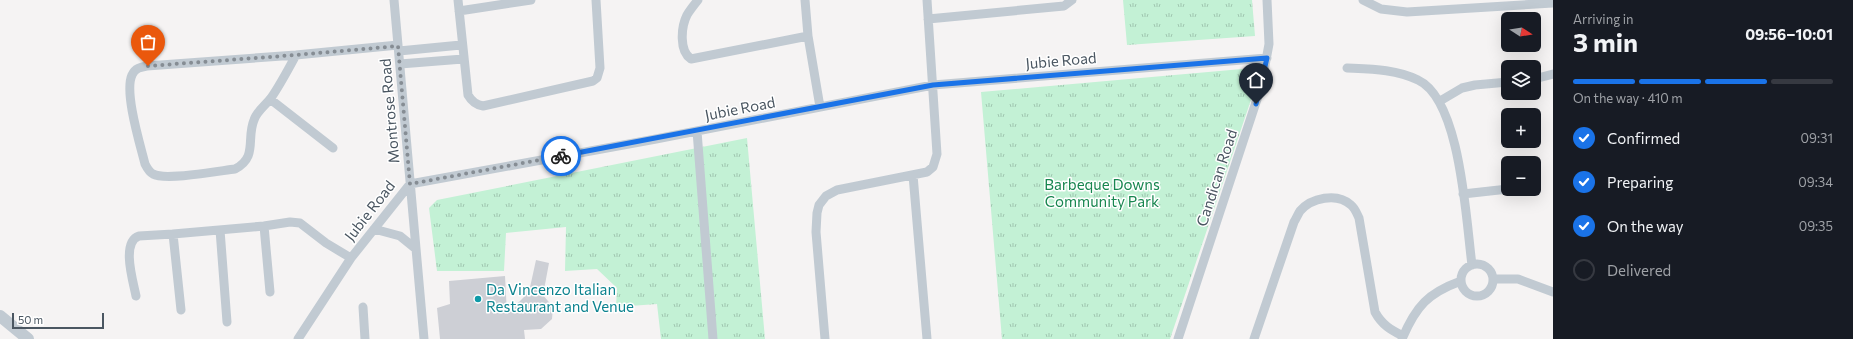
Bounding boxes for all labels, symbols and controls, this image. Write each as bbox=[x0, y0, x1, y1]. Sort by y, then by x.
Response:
text: Arriving in bbox=[1573, 11, 1633, 27]
north arrow bbox=[1501, 12, 1541, 52]
map controls bbox=[1501, 12, 1541, 196]
pin bbox=[131, 25, 165, 66]
text: 09:56–10:01 bbox=[1745, 25, 1833, 43]
text: 3 min bbox=[1573, 26, 1638, 57]
icon: bag bbox=[137, 31, 159, 53]
street label: Jubie Road bbox=[1025, 48, 1097, 72]
street label: Montrose Road bbox=[375, 58, 403, 164]
button: layers bbox=[1501, 60, 1541, 100]
pin bbox=[1239, 63, 1273, 104]
icon: home bbox=[1245, 69, 1267, 91]
text: On the way · 410 m bbox=[1573, 90, 1683, 106]
street label: Jubie Road bbox=[703, 92, 777, 124]
button: + bbox=[1501, 108, 1541, 148]
street label: Candican Road bbox=[1192, 127, 1240, 229]
icon: check bbox=[1573, 127, 1595, 149]
text: Confirmed bbox=[1607, 129, 1680, 147]
text: 09:31 bbox=[1801, 130, 1833, 146]
courier bbox=[541, 136, 581, 176]
icon: bike bbox=[550, 145, 572, 167]
button: − bbox=[1501, 156, 1541, 196]
icon: check bbox=[1573, 171, 1595, 193]
text: Preparing bbox=[1607, 173, 1673, 191]
text: 09:34 bbox=[1798, 174, 1833, 190]
park label: Barbeque Downs Community Park bbox=[1044, 175, 1160, 210]
street label: Jubie Road bbox=[340, 177, 398, 244]
icon: check bbox=[1573, 215, 1595, 237]
text: On the way bbox=[1607, 217, 1684, 235]
text: 09:35 bbox=[1799, 218, 1833, 234]
text: Delivered bbox=[1607, 261, 1671, 279]
place label: Da Vincenzo Italian Restaurant and Venue bbox=[486, 280, 634, 315]
marker: Da Vincenzo Italian Restaurant and Venue bbox=[473, 294, 483, 304]
scale bar bbox=[12, 311, 104, 330]
text: 50 m bbox=[18, 313, 43, 326]

